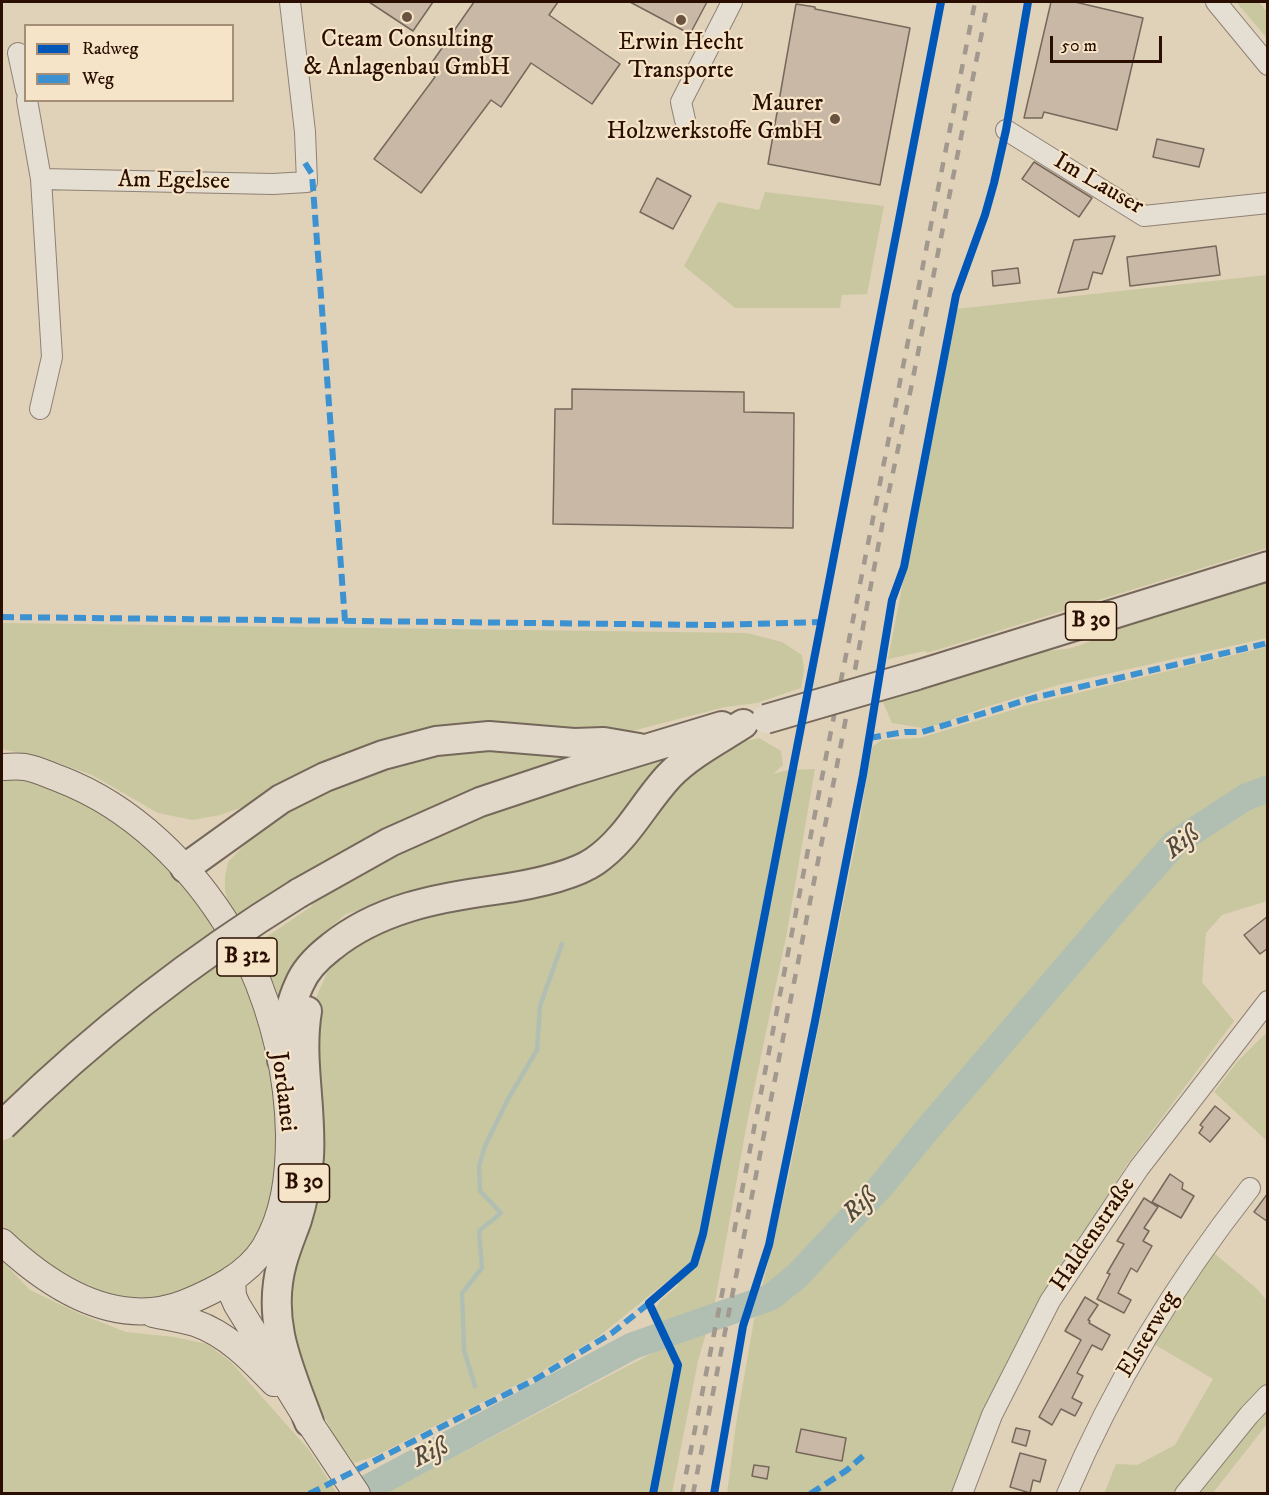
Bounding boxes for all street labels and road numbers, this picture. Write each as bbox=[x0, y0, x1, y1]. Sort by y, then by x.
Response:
street label: Im Lauser bbox=[1048, 148, 1148, 222]
street label: Am Egelsee bbox=[118, 167, 230, 197]
road number: B 30 bbox=[1066, 602, 1116, 640]
road number: B 312 bbox=[217, 938, 277, 976]
street label: Jordanei bbox=[263, 1050, 301, 1134]
road number: B 30 bbox=[278, 1164, 330, 1202]
street label: Haldenstraße bbox=[1045, 1173, 1143, 1297]
street label: Elsterweg bbox=[1112, 1286, 1186, 1384]

